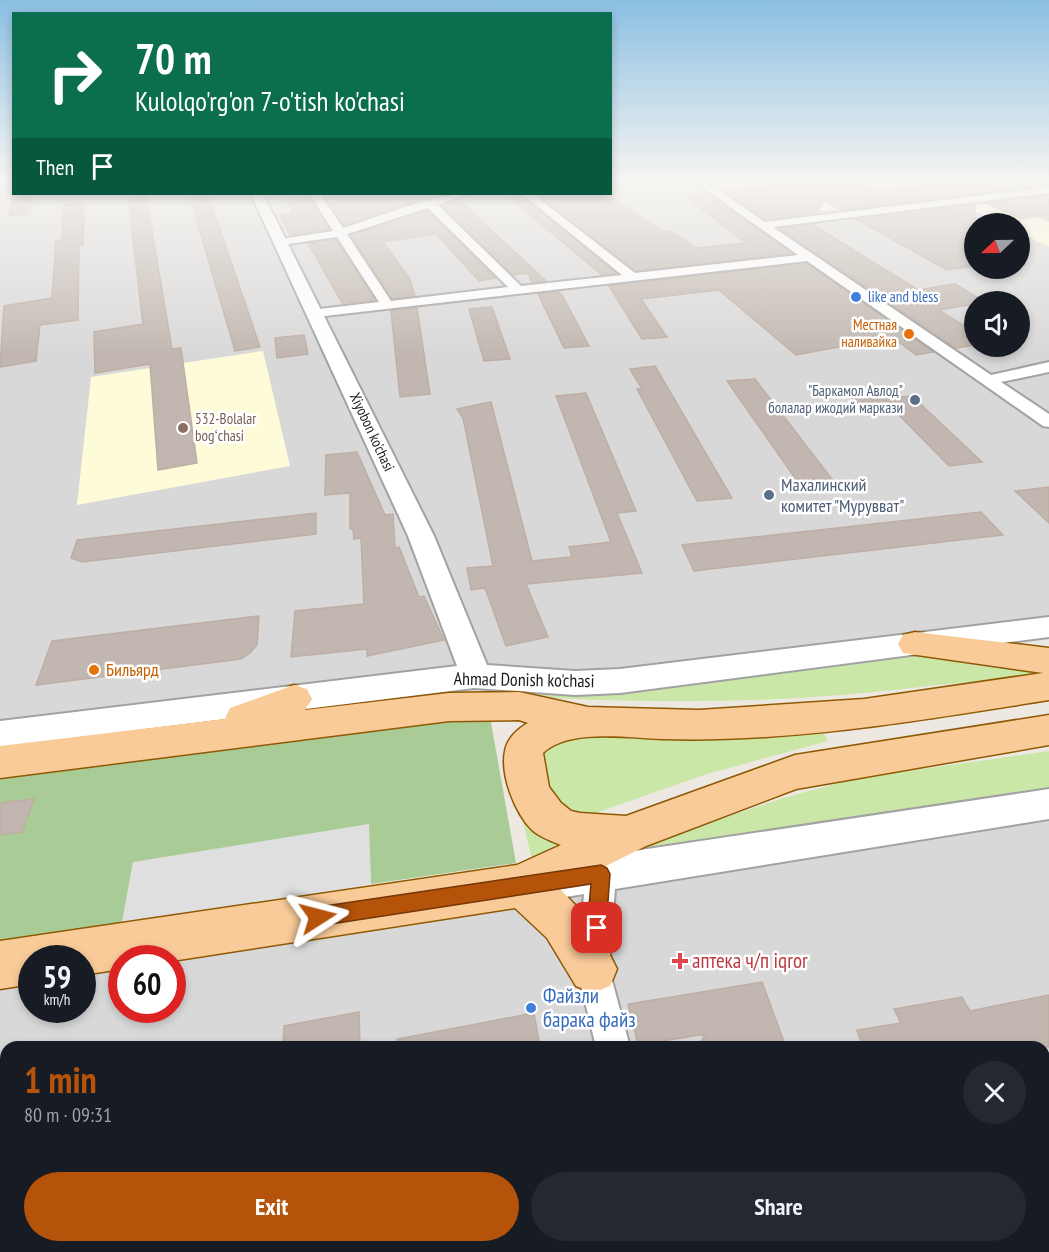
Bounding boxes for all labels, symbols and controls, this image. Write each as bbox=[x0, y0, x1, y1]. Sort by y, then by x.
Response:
text: 70 m bbox=[135, 31, 212, 86]
icon: right bbox=[36, 36, 114, 114]
text: Kulolqo'rg'on 7-o'tish ko'chasi bbox=[135, 84, 405, 118]
icon: arrive bbox=[86, 150, 119, 183]
text: Then bbox=[36, 153, 74, 181]
north arrow bbox=[964, 213, 1030, 279]
map controls bbox=[964, 213, 1030, 357]
place label: like and bless bbox=[868, 287, 938, 306]
marker: like and bless bbox=[849, 290, 863, 304]
button: sound bbox=[964, 291, 1030, 357]
place label: Местная наливайка bbox=[841, 315, 897, 351]
marker: Местная наливайка bbox=[902, 327, 916, 341]
place label: "Баркамол Авлод" болалар ижодий маркази bbox=[768, 381, 903, 417]
street label: Xiyobon ko'chasi bbox=[346, 389, 399, 474]
marker: "Баркамол Авлод" болалар ижодий маркази bbox=[908, 393, 922, 407]
place label: 532-Bolalar bogʻchasi bbox=[195, 409, 257, 445]
marker: 532-Bolalar bogʻchasi bbox=[176, 421, 190, 435]
place label: Махалинский комитет "Мурувват" bbox=[781, 473, 904, 517]
marker: Махалинский комитет "Мурувват" bbox=[762, 488, 776, 502]
place label: Бильярд bbox=[106, 658, 159, 681]
marker: Бильярд bbox=[87, 663, 101, 677]
street label: Ahmad Donish ko'chasi bbox=[453, 667, 595, 692]
position arrow bbox=[286, 885, 350, 949]
pin bbox=[571, 902, 622, 953]
icon: arrive bbox=[580, 911, 613, 944]
speed limit sign: 60 bbox=[108, 945, 186, 1023]
place label: аптека ч/п iqror bbox=[692, 947, 808, 974]
marker: аптека ч/п iqror bbox=[673, 954, 687, 968]
text: 59 bbox=[43, 957, 71, 996]
place label: Файзли барака файз bbox=[543, 982, 636, 1033]
text: km/h bbox=[44, 990, 70, 1009]
marker: Файзли барака файз bbox=[524, 1001, 538, 1015]
text: 1 min bbox=[24, 1056, 97, 1103]
button: close bbox=[963, 1061, 1026, 1124]
text: 80 m · 09:31 bbox=[24, 1102, 112, 1128]
button: Exit bbox=[24, 1172, 519, 1241]
button: Share bbox=[531, 1172, 1026, 1241]

